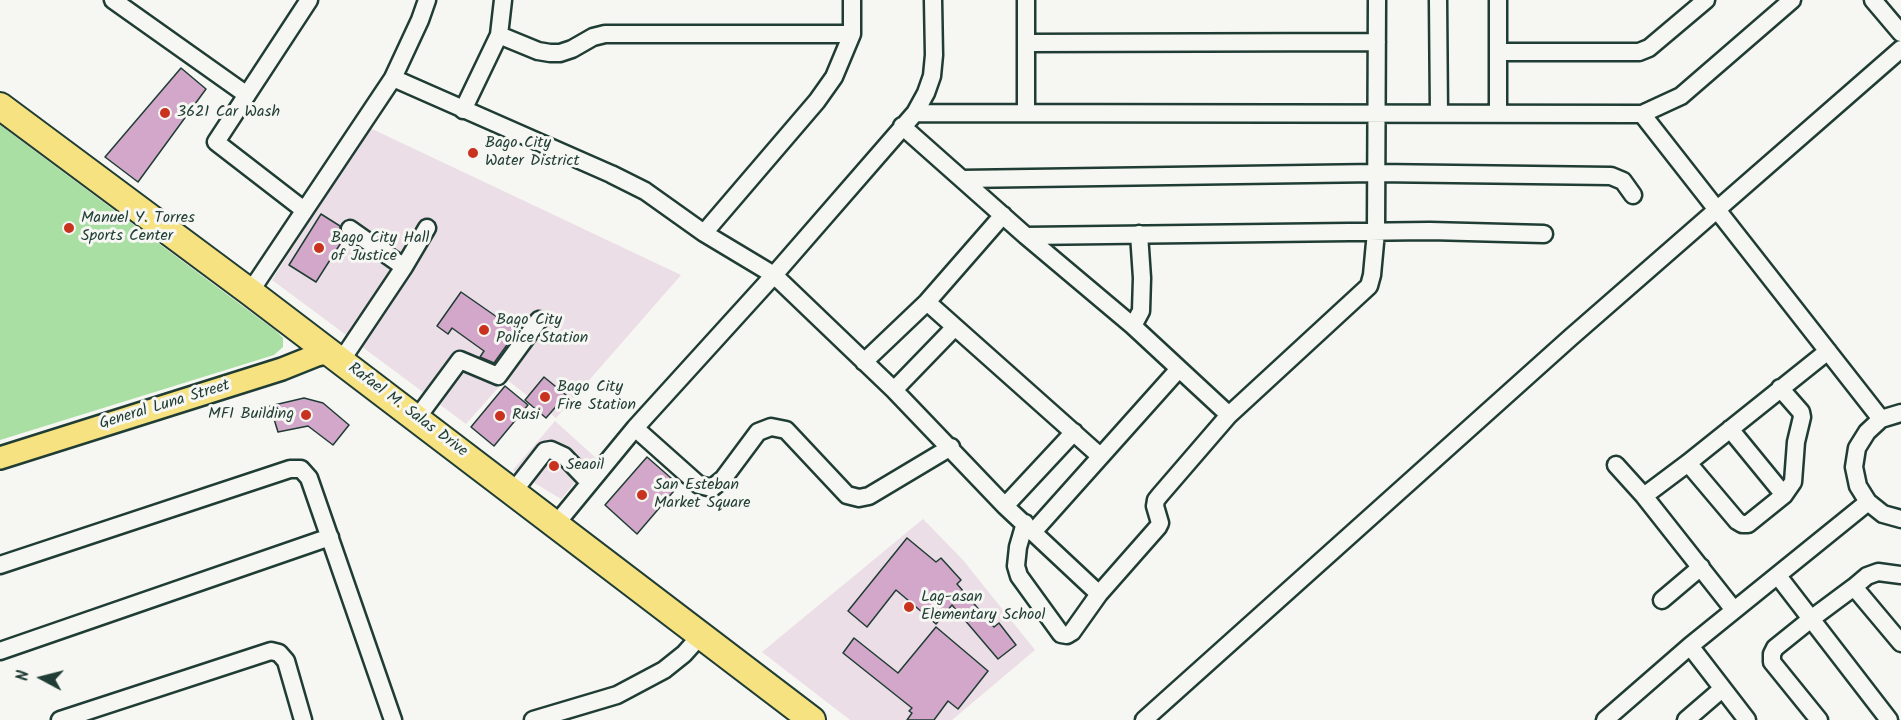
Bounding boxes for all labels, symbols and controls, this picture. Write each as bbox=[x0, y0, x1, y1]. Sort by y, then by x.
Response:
place label: 3621 Car Wash bbox=[177, 103, 280, 123]
marker: 3621 Car Wash bbox=[158, 106, 172, 120]
place label: Bago City Water District bbox=[485, 134, 580, 172]
marker: Bago City Water District bbox=[466, 146, 480, 160]
place label: Manuel Y. Torres Sports Center bbox=[81, 209, 195, 247]
marker: Manuel Y. Torres Sports Center bbox=[62, 221, 76, 235]
place label: Bago City Hall of Justice bbox=[331, 229, 430, 267]
marker: Bago City Hall of Justice bbox=[312, 241, 326, 255]
place label: Bago City Police Station bbox=[496, 311, 588, 349]
marker: Bago City Police Station bbox=[477, 323, 491, 337]
street label: Rafael M. Salas Drive bbox=[343, 360, 471, 462]
street label: General Luna Street bbox=[98, 377, 232, 435]
place label: Bago City Fire Station bbox=[557, 378, 636, 416]
marker: Bago City Fire Station bbox=[538, 390, 552, 404]
place label: MFI Building bbox=[208, 405, 294, 425]
place label: Rusi bbox=[512, 406, 540, 426]
marker: MFI Building bbox=[299, 408, 313, 422]
marker: Rusi bbox=[493, 409, 507, 423]
place label: Seaoil bbox=[566, 456, 604, 476]
marker: Seaoil bbox=[547, 459, 561, 473]
place label: San Esteban Market Square bbox=[654, 476, 751, 514]
marker: San Esteban Market Square bbox=[635, 488, 649, 502]
place label: Lag-asan Elementary School bbox=[921, 588, 1045, 626]
marker: Lag-asan Elementary School bbox=[902, 600, 916, 614]
north arrow bbox=[12, 648, 72, 708]
text: N bbox=[11, 669, 37, 682]

